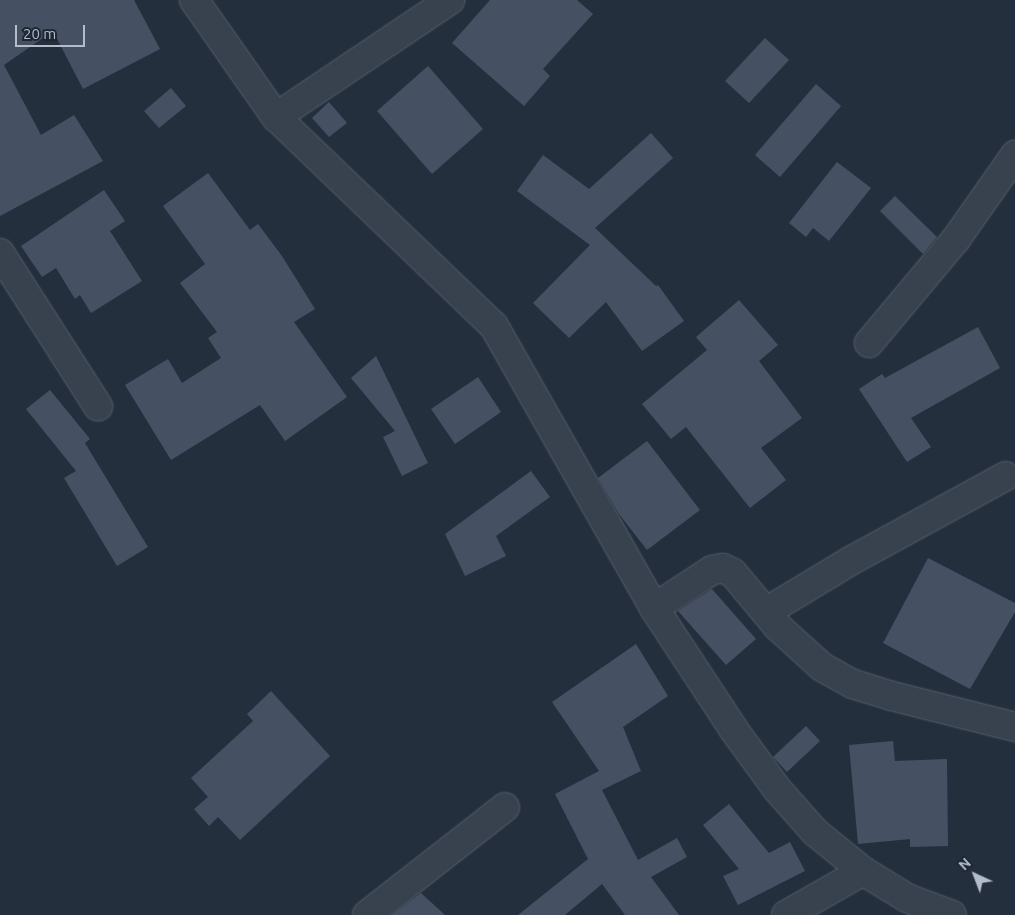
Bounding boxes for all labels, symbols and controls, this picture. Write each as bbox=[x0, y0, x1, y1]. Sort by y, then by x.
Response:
scale bar bbox=[18, 15, 88, 47]
text: 20 m bbox=[23, 25, 56, 42]
north arrow bbox=[950, 850, 1000, 900]
text: N bbox=[955, 855, 974, 873]

